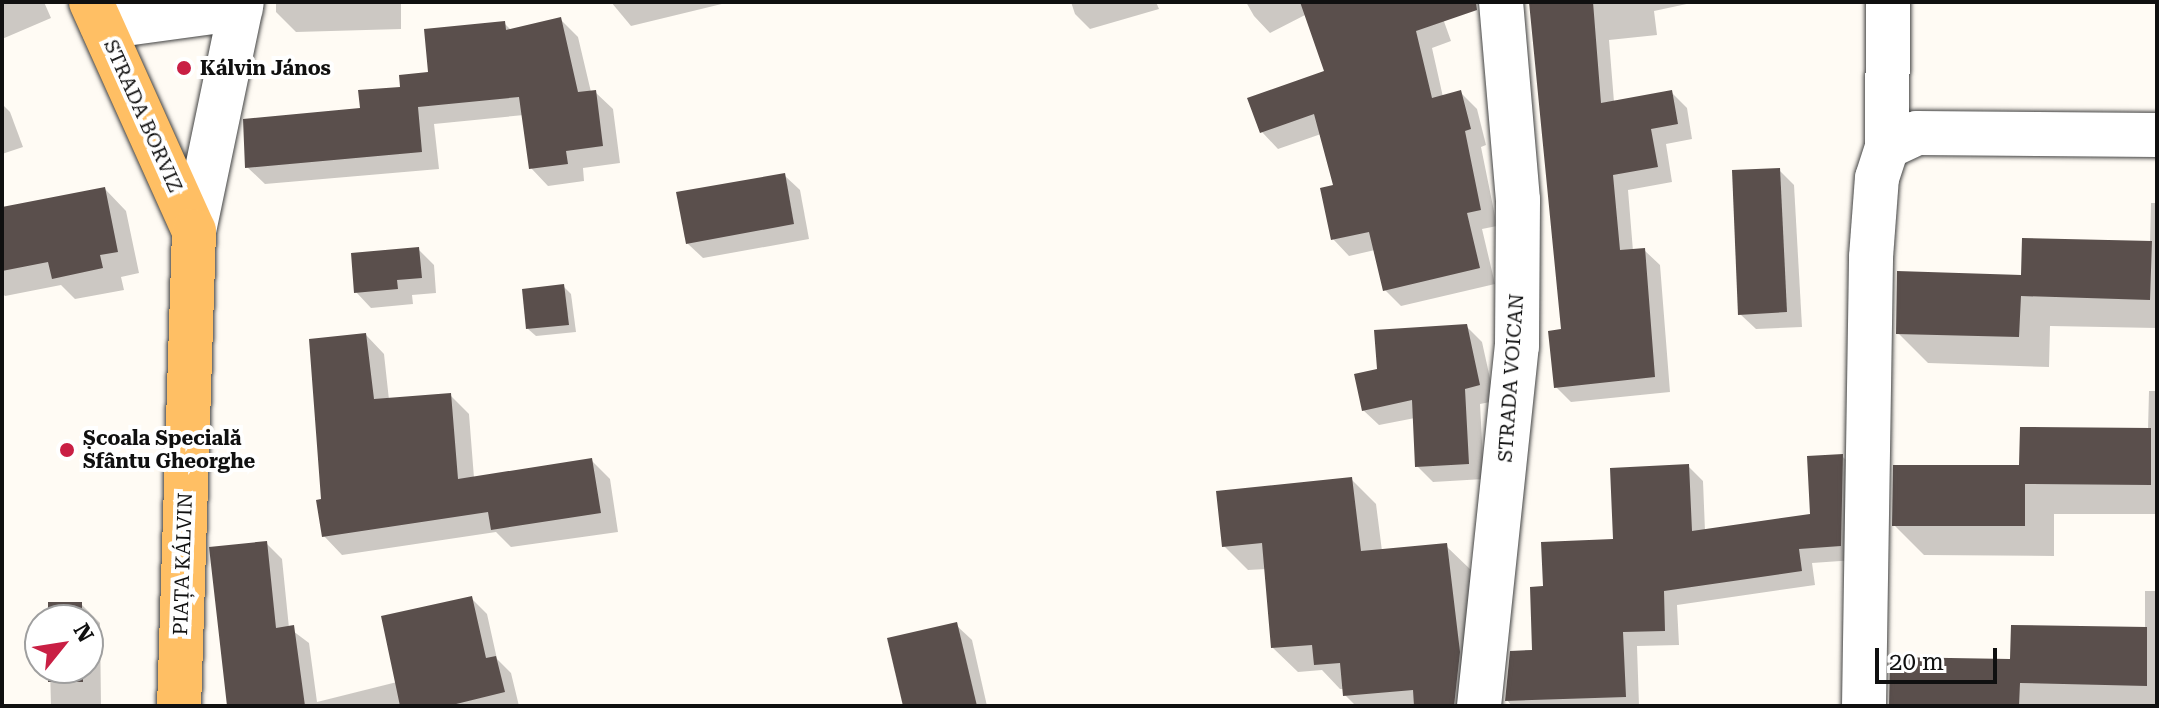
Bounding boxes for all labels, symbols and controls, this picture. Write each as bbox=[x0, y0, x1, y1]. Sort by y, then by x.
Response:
street label: STRADA BORVIZ bbox=[99, 36, 187, 196]
place label: Kálvin János bbox=[200, 56, 331, 80]
marker: Kálvin János bbox=[175, 59, 193, 77]
street label: STRADA VOICAN bbox=[1493, 293, 1529, 463]
place label: Școala Specială Sfântu Gheorghe bbox=[83, 426, 255, 473]
marker: Școala Specială Sfântu Gheorghe bbox=[58, 441, 76, 459]
street label: PIAȚA KÁLVIN bbox=[169, 492, 197, 636]
north arrow bbox=[24, 604, 104, 684]
text: N bbox=[68, 619, 99, 646]
scale bar bbox=[1879, 632, 2001, 682]
text: 20 m bbox=[1889, 648, 1944, 676]

